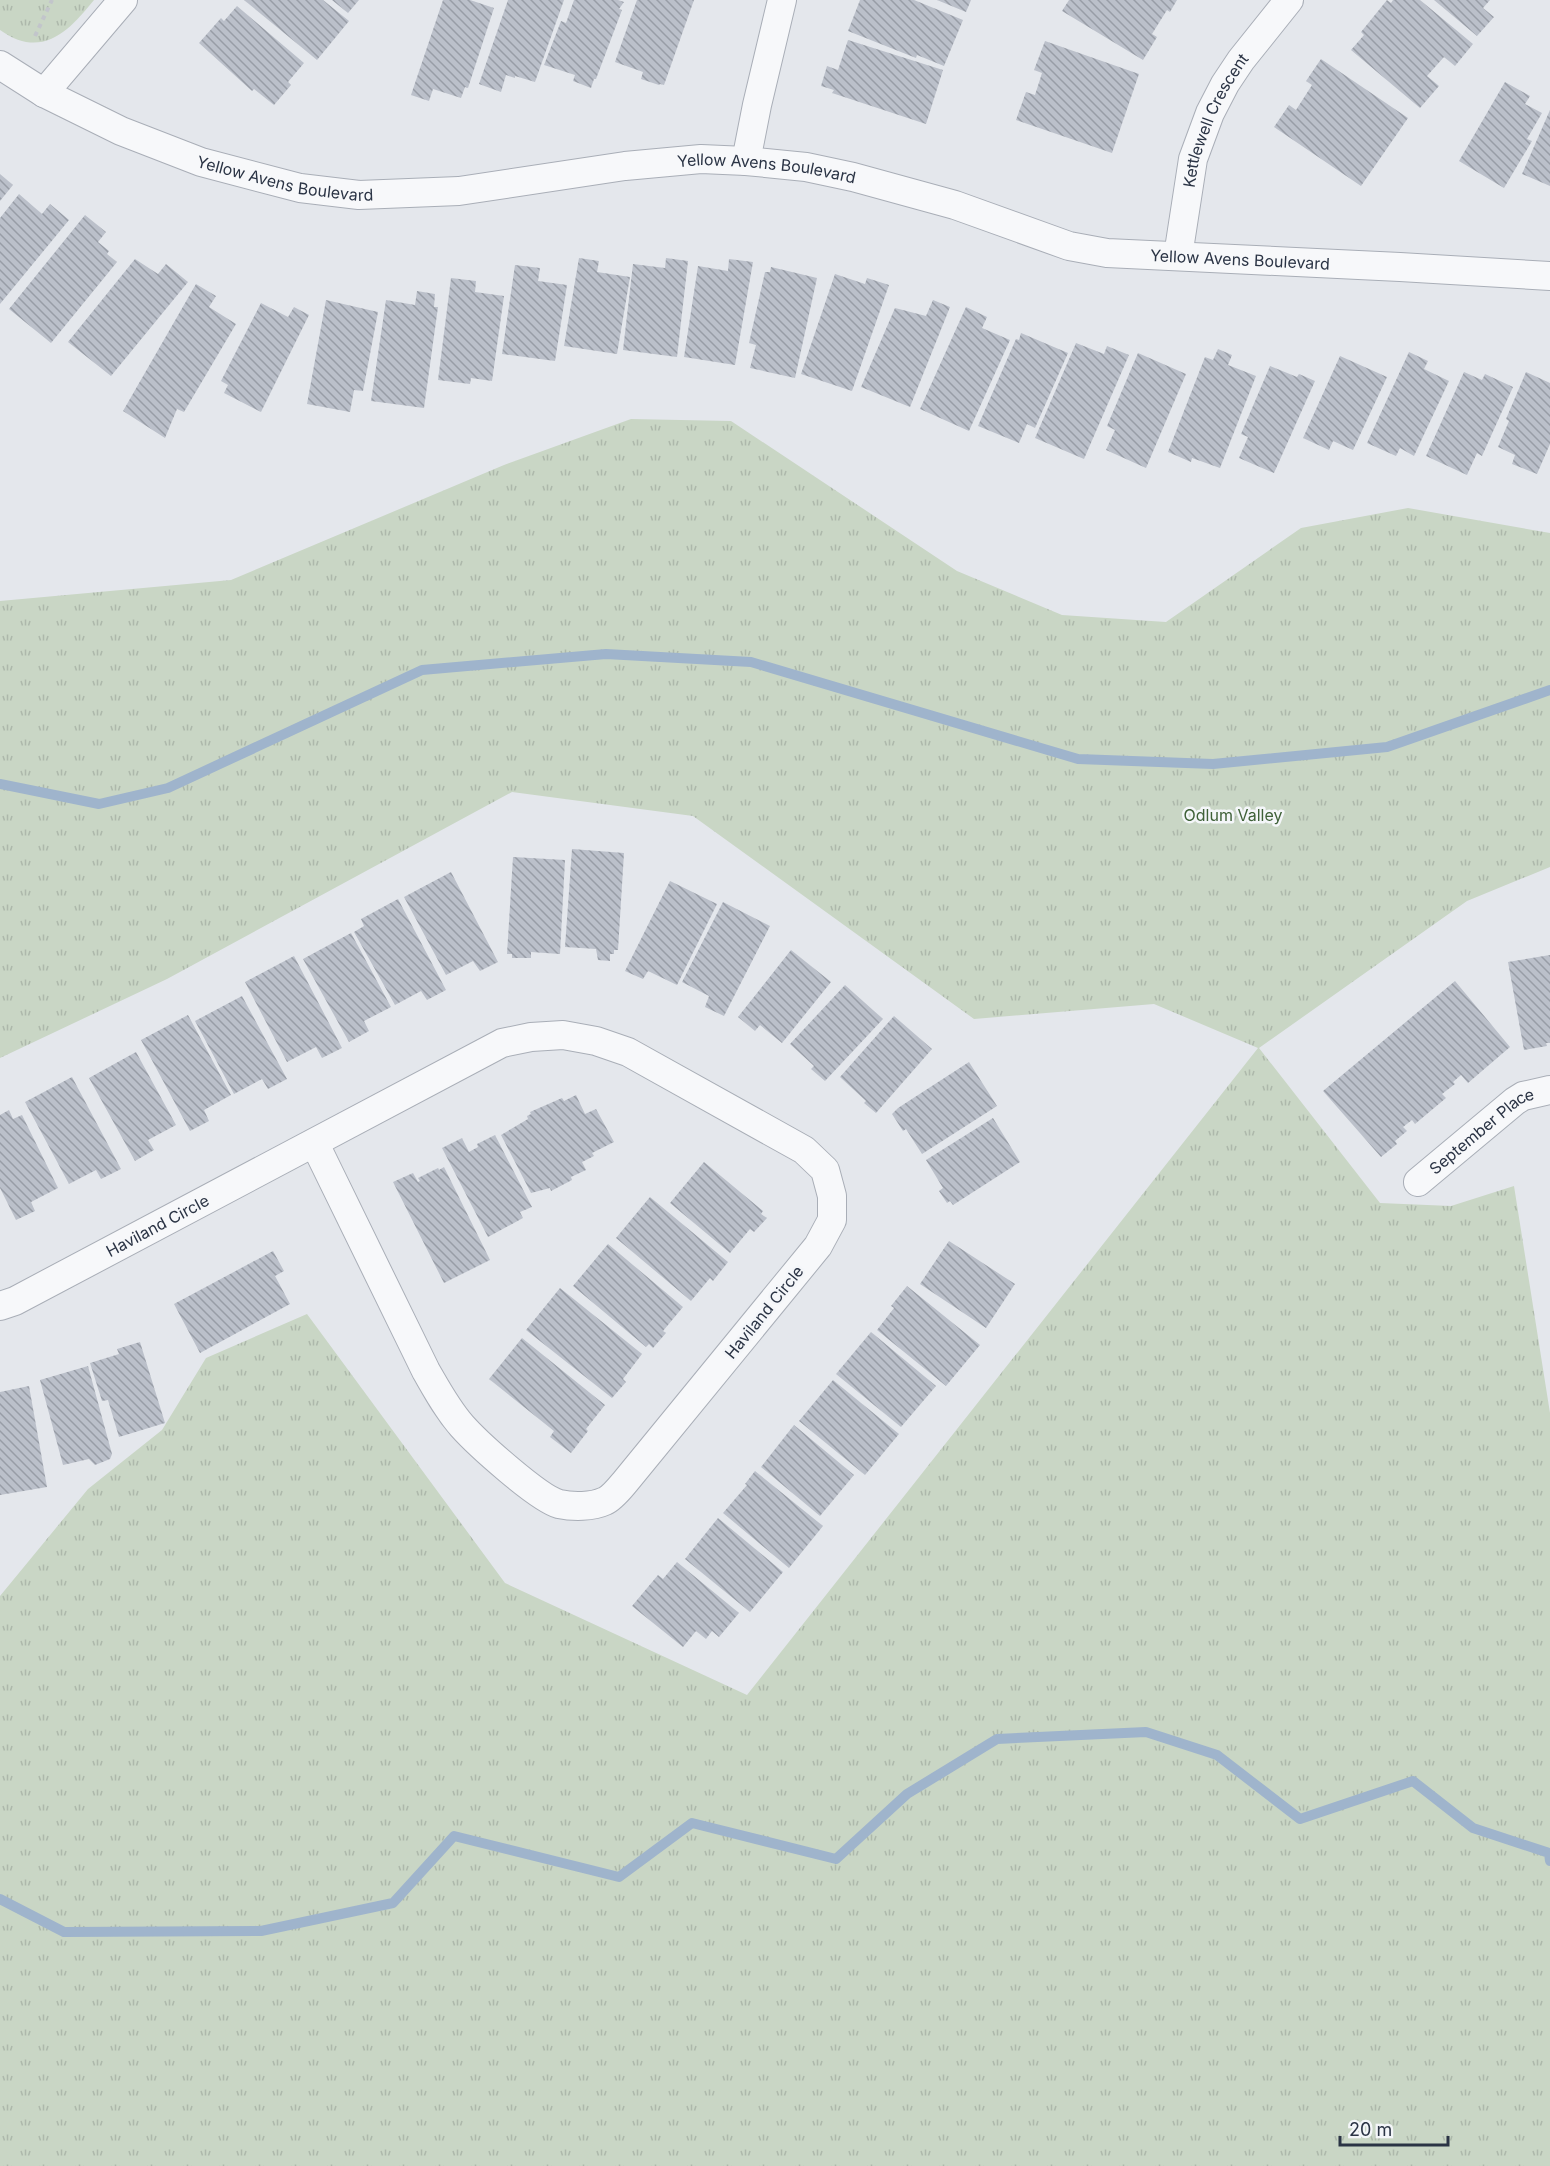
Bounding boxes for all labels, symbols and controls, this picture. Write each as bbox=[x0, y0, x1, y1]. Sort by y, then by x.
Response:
street label: Kettlewell Crescent bbox=[1179, 49, 1253, 189]
street label: Yellow Avens Boulevard bbox=[676, 149, 858, 187]
street label: Yellow Avens Boulevard bbox=[195, 151, 374, 205]
street label: Yellow Avens Boulevard bbox=[1150, 245, 1330, 274]
park label: Odlum Valley bbox=[1184, 805, 1282, 825]
street label: September Place bbox=[1425, 1084, 1536, 1178]
street label: Haviland Circle bbox=[102, 1190, 212, 1261]
street label: Haviland Circle bbox=[720, 1261, 808, 1363]
scale bar bbox=[1340, 2109, 1448, 2147]
text: 20 m bbox=[1349, 2119, 1392, 2140]

